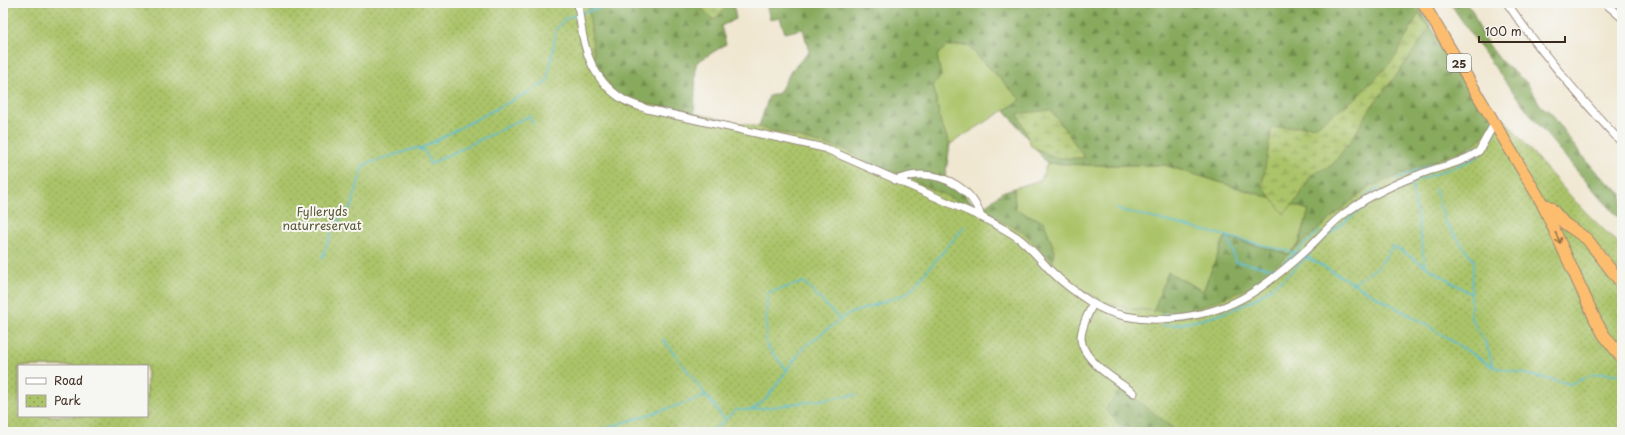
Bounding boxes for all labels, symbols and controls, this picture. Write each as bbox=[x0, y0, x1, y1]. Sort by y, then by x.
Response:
scale bar bbox=[1479, 18, 1565, 44]
text: 100 m bbox=[1485, 22, 1522, 40]
road number: 25 bbox=[1447, 54, 1471, 72]
park label: Fylleryds naturreservat bbox=[282, 202, 362, 234]
one-way arrow bbox=[1555, 232, 1562, 244]
legend bbox=[18, 365, 148, 417]
text: Road bbox=[54, 371, 83, 389]
text: Park bbox=[54, 391, 81, 409]

